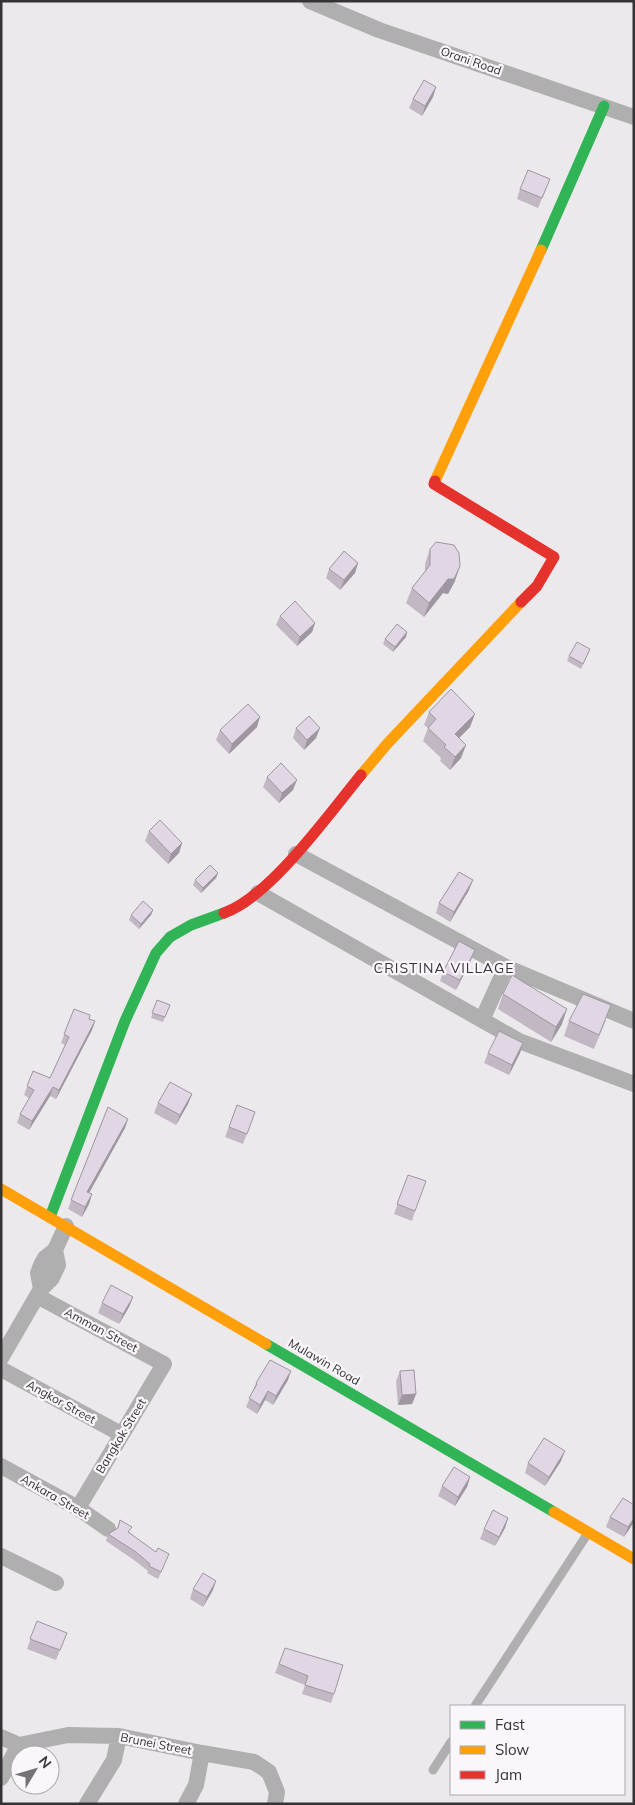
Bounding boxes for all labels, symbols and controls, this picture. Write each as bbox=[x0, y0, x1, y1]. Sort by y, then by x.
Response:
street label: Orani Road bbox=[439, 43, 503, 78]
district label: CRISTINA VILLAGE bbox=[374, 959, 514, 977]
street label: Amman Street bbox=[62, 1304, 140, 1355]
street label: Mulawin Road bbox=[286, 1335, 363, 1388]
street label: Angkor Street bbox=[24, 1376, 98, 1427]
street label: Bangkok Street bbox=[92, 1395, 149, 1476]
street label: Ankara Street bbox=[18, 1471, 92, 1522]
legend bbox=[450, 1705, 625, 1795]
text: Fast bbox=[495, 1715, 525, 1734]
street label: Brunei Street bbox=[119, 1729, 193, 1758]
text: Slow bbox=[495, 1740, 529, 1759]
north arrow bbox=[10, 1745, 60, 1795]
text: N bbox=[35, 1752, 56, 1772]
text: Jam bbox=[495, 1765, 522, 1784]

